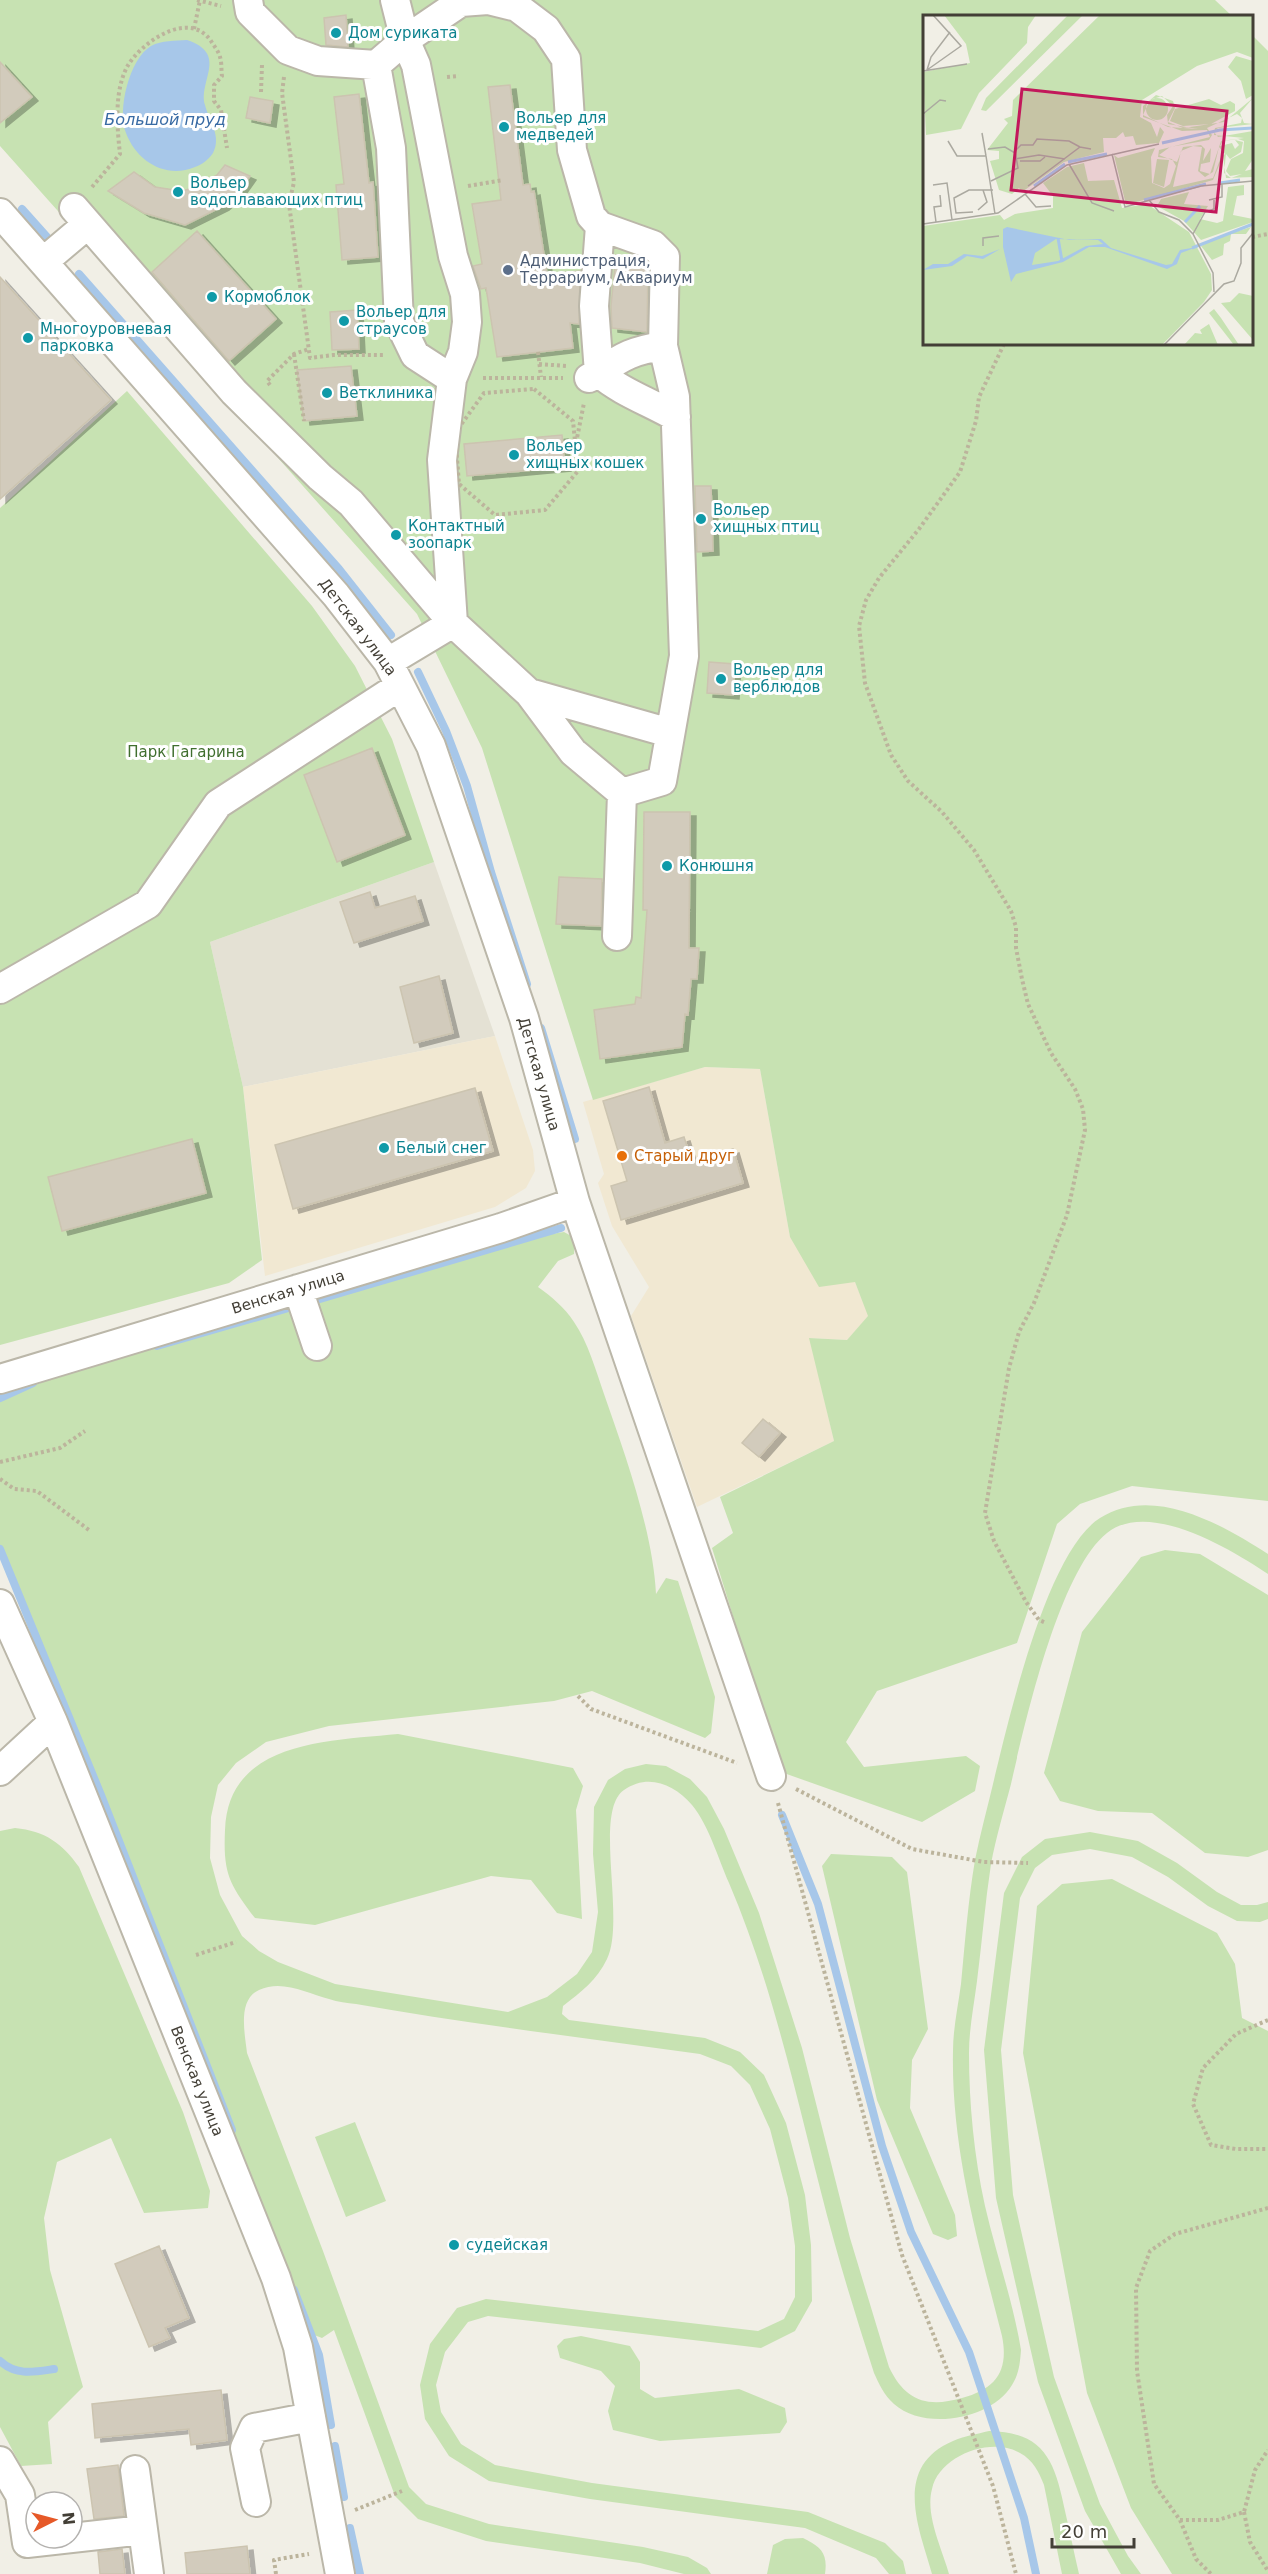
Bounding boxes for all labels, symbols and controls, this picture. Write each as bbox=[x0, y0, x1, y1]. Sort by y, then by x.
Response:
inset map bbox=[923, 15, 1253, 345]
place label: Дом суриката bbox=[348, 24, 458, 42]
marker: Дом суриката bbox=[329, 26, 343, 40]
place label: Вольер для медведей bbox=[516, 109, 606, 144]
water label: Большой пруд bbox=[104, 110, 226, 129]
marker: Вольер для медведей bbox=[497, 120, 511, 134]
place label: Вольер водоплавающих птиц bbox=[190, 174, 363, 209]
marker: Вольер водоплавающих птиц bbox=[171, 185, 185, 199]
place label: Администрация, Террариум, Аквариум bbox=[519, 252, 692, 287]
marker: Администрация, Террариум, Аквариум bbox=[501, 263, 515, 277]
place label: Кормоблок bbox=[224, 288, 311, 306]
marker: Кормоблок bbox=[205, 290, 219, 304]
place label: Вольер для страусов bbox=[356, 303, 446, 338]
marker: Вольер для страусов bbox=[337, 314, 351, 328]
place label: Многоуровневая парковка bbox=[40, 320, 172, 355]
marker: Многоуровневая парковка bbox=[21, 331, 35, 345]
place label: Ветклиника bbox=[339, 384, 433, 402]
marker: Ветклиника bbox=[320, 386, 334, 400]
place label: Вольер хищных кошек bbox=[526, 437, 644, 472]
marker: Вольер хищных кошек bbox=[507, 448, 521, 462]
place label: Вольер хищных птиц bbox=[713, 501, 820, 536]
marker: Вольер хищных птиц bbox=[694, 512, 708, 526]
place label: Контактный зоопарк bbox=[408, 517, 505, 552]
marker: Контактный зоопарк bbox=[389, 528, 403, 542]
street label: Детская улица bbox=[315, 575, 401, 679]
place label: Вольер для верблюдов bbox=[733, 661, 823, 696]
marker: Вольер для верблюдов bbox=[714, 672, 728, 686]
park label: Парк Гагарина bbox=[127, 743, 245, 761]
place label: Конюшня bbox=[679, 857, 754, 875]
marker: Конюшня bbox=[660, 859, 674, 873]
street label: Детская улица bbox=[514, 1015, 564, 1133]
place label: Белый снег bbox=[396, 1139, 487, 1157]
marker: Белый снег bbox=[377, 1141, 391, 1155]
place label: Старый друг bbox=[634, 1147, 735, 1165]
marker: Старый друг bbox=[615, 1149, 629, 1163]
street label: Венская улица bbox=[229, 1266, 347, 1318]
street label: Венская улица bbox=[167, 2023, 227, 2139]
place label: судейская bbox=[466, 2236, 548, 2254]
marker: судейская bbox=[447, 2238, 461, 2252]
north arrow bbox=[24, 2490, 84, 2550]
text: N bbox=[58, 2511, 79, 2526]
scale bar bbox=[1052, 2511, 1134, 2549]
text: 20 m bbox=[1061, 2521, 1107, 2542]

